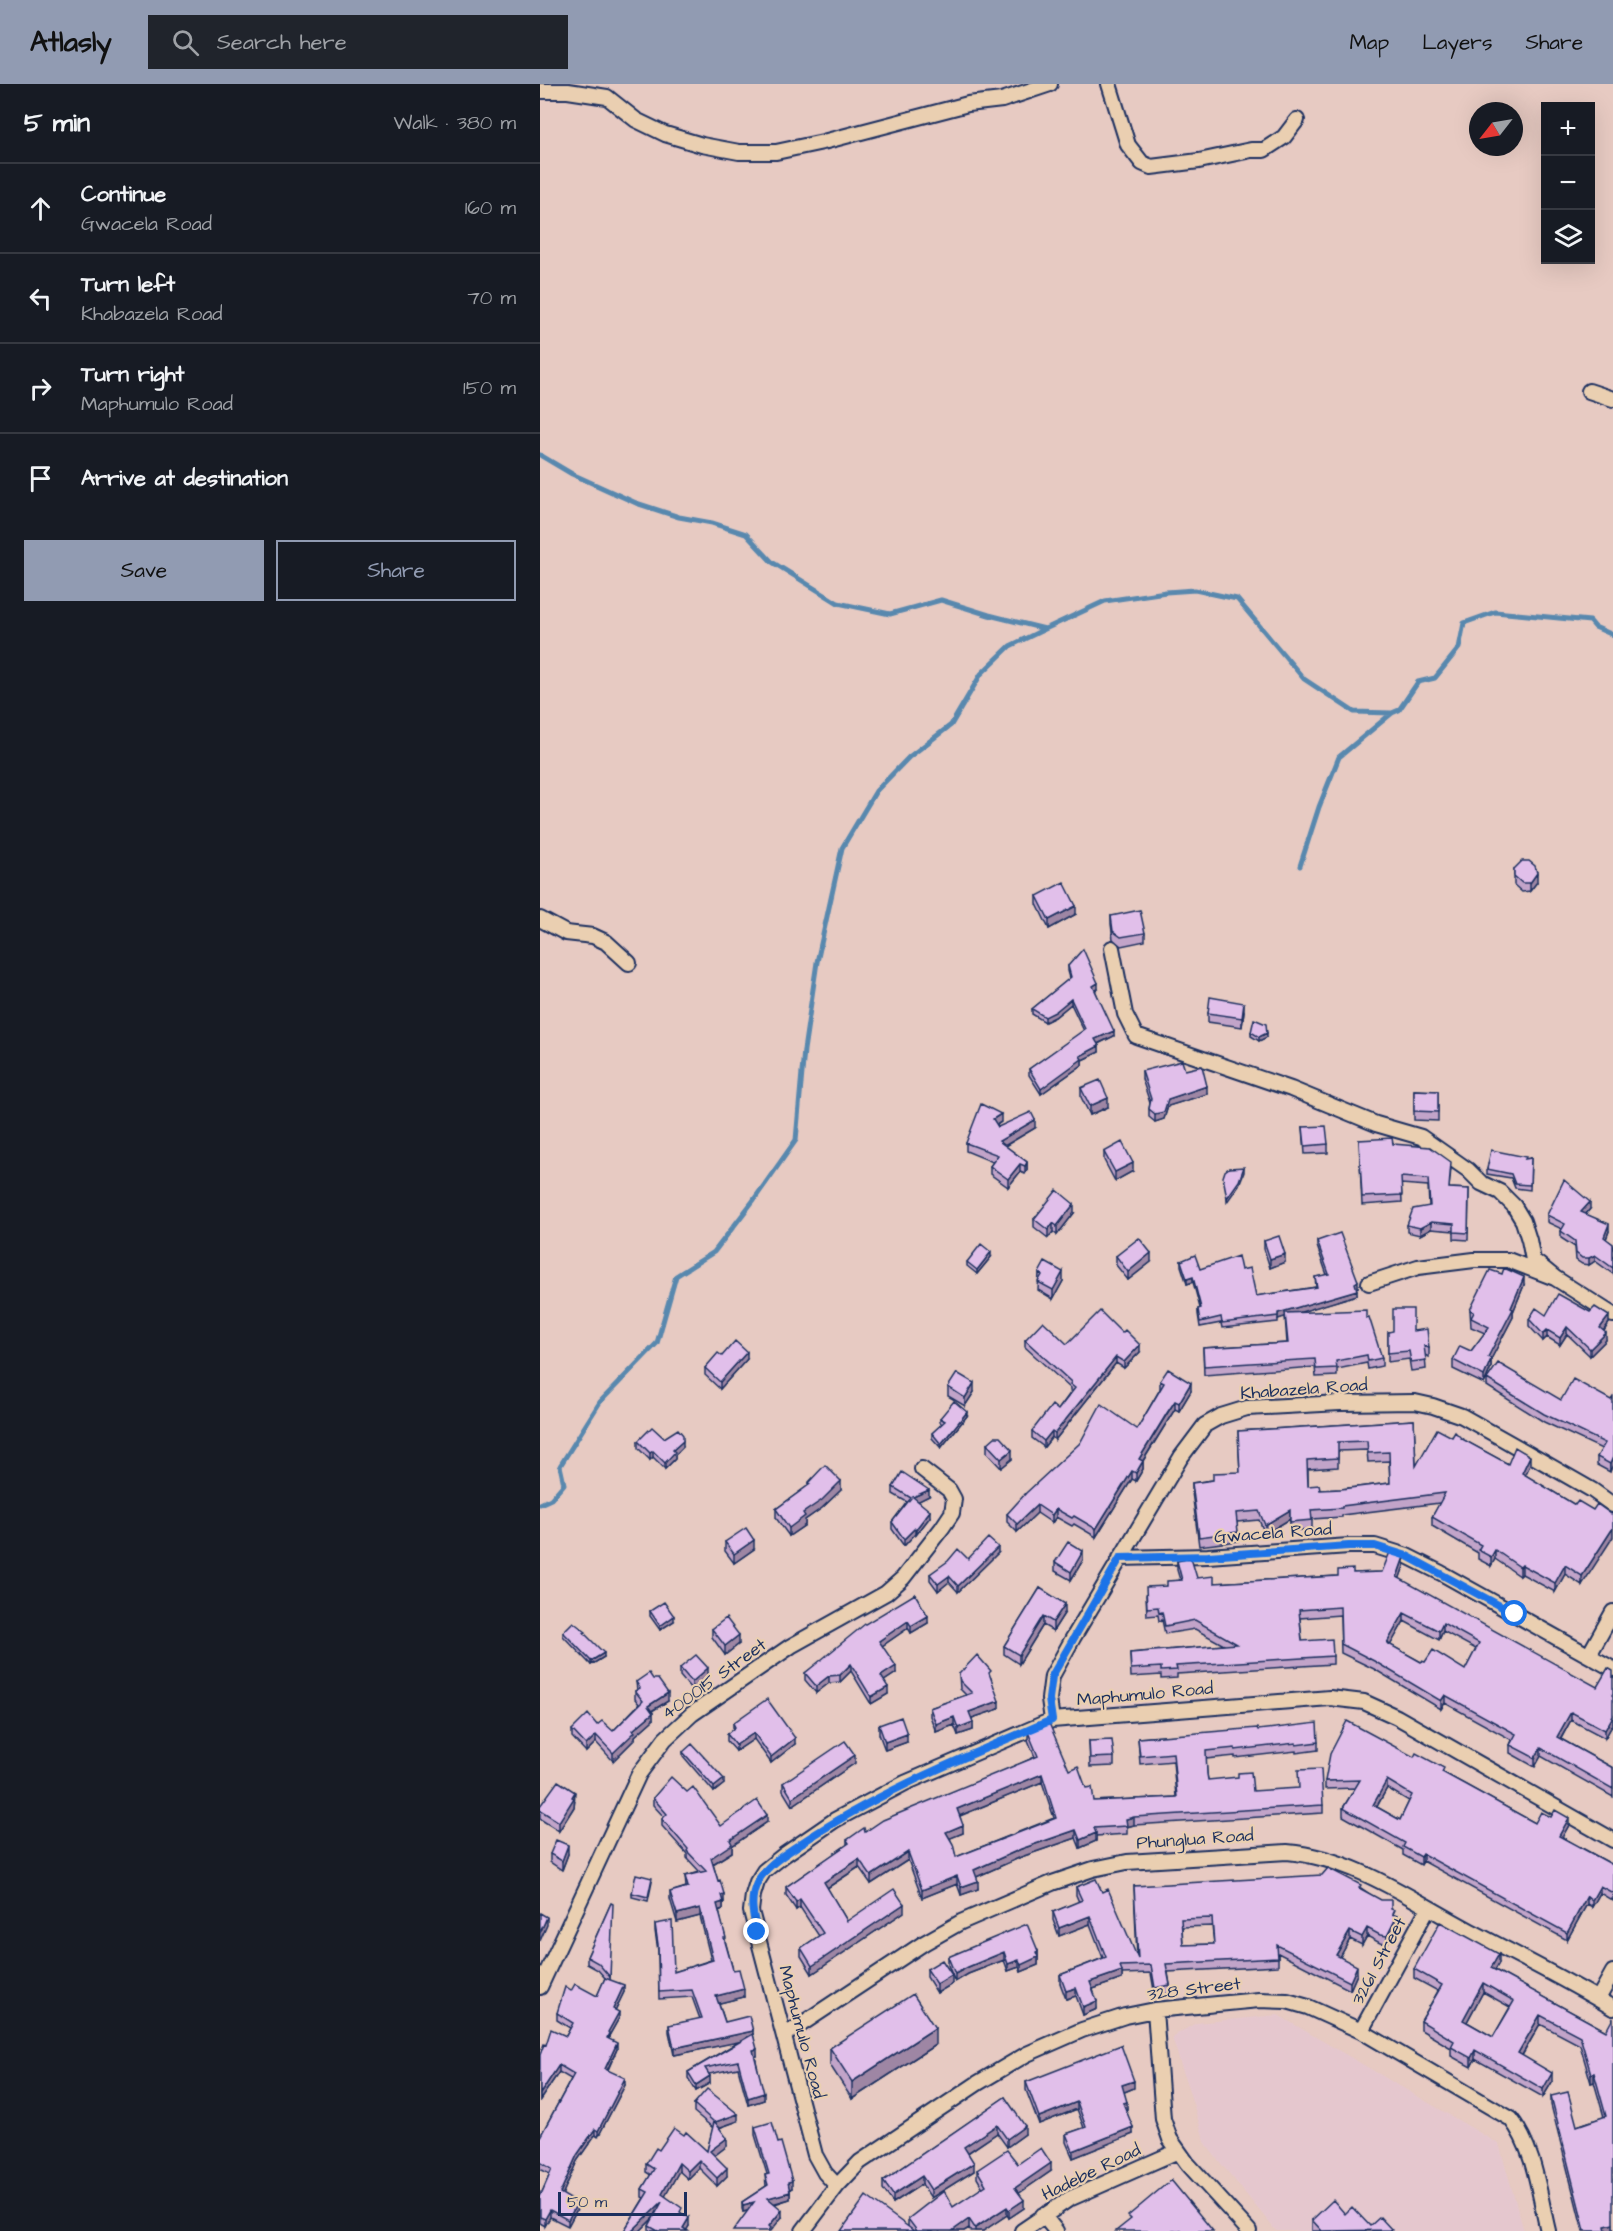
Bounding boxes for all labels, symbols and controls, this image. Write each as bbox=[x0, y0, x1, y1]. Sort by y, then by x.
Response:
search box bbox=[148, 15, 568, 69]
text: Atlasly bbox=[30, 23, 112, 62]
icon: search bbox=[169, 26, 202, 59]
text: Search here bbox=[217, 27, 347, 58]
text: Map bbox=[1349, 28, 1389, 57]
text: Layers bbox=[1422, 28, 1492, 57]
text: Share bbox=[1525, 28, 1583, 57]
north arrow bbox=[1469, 102, 1523, 156]
map controls bbox=[1541, 102, 1595, 264]
button: + bbox=[1541, 102, 1595, 156]
text: 5 min bbox=[24, 105, 90, 141]
text: Walk · 380 m bbox=[393, 109, 516, 137]
button: − bbox=[1541, 156, 1595, 210]
text: Continue bbox=[81, 179, 166, 210]
icon: ahead bbox=[24, 192, 57, 225]
text: 160 m bbox=[465, 194, 516, 222]
text: Gwacela Road bbox=[81, 210, 212, 238]
button: layers bbox=[1541, 210, 1595, 264]
text: Turn left bbox=[81, 269, 175, 300]
icon: left bbox=[24, 282, 57, 315]
text: 70 m bbox=[468, 284, 516, 312]
text: Khabazela Road bbox=[81, 300, 223, 328]
text: Turn right bbox=[81, 359, 184, 390]
icon: right bbox=[24, 372, 57, 405]
text: 150 m bbox=[463, 374, 516, 402]
text: Maphumulo Road bbox=[81, 390, 233, 418]
icon: arrive bbox=[24, 462, 57, 495]
text: Arrive at destination bbox=[81, 463, 288, 494]
button: Save bbox=[24, 540, 264, 601]
button: Share bbox=[276, 540, 516, 601]
street label: Khabazela Road bbox=[1240, 1372, 1368, 1406]
street label: Gwacela Road bbox=[1213, 1516, 1333, 1550]
route start bbox=[1501, 1600, 1527, 1626]
street label: 400015 Street bbox=[656, 1632, 772, 1726]
street label: Maphumulo Road bbox=[1076, 1676, 1214, 1712]
street label: Phunglua Road bbox=[1136, 1822, 1255, 1857]
street label: 3261 Street bbox=[1345, 1912, 1413, 2009]
route end bbox=[743, 1918, 769, 1944]
street label: Maphumulo Road bbox=[772, 1963, 832, 2101]
street label: 328 Street bbox=[1146, 1971, 1243, 2007]
street label: Hadebe Road bbox=[1037, 2137, 1145, 2207]
scale bar bbox=[558, 2189, 687, 2216]
text: 50 m bbox=[567, 2191, 607, 2213]

